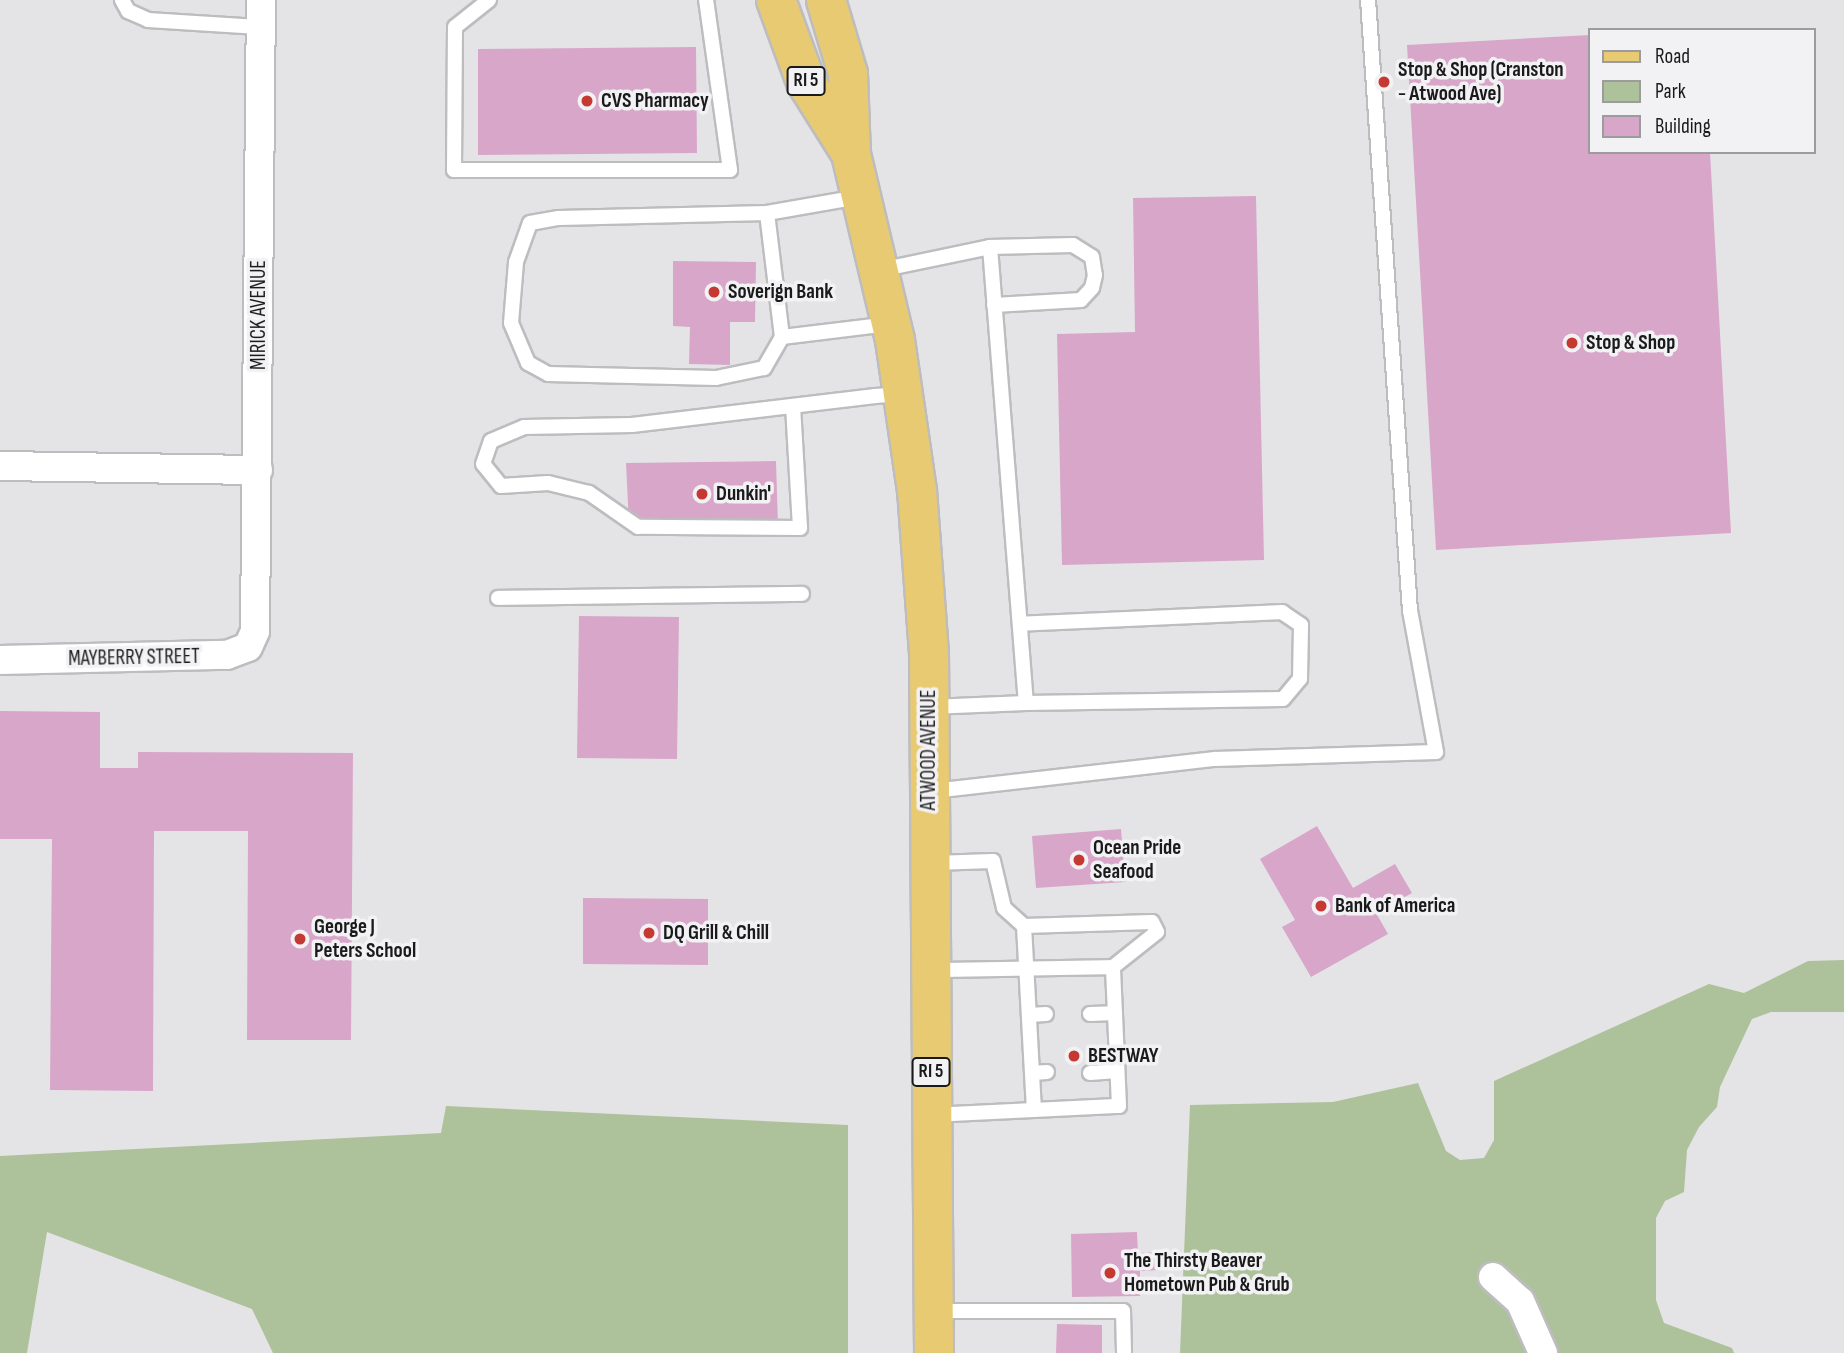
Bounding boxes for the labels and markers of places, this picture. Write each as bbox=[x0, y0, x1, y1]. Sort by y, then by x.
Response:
place label: Stop & Shop (Cranston - Atwood Ave) bbox=[1398, 57, 1564, 107]
marker: Stop & Shop (Cranston - Atwood Ave) bbox=[1376, 74, 1392, 90]
place label: CVS Pharmacy bbox=[601, 88, 709, 114]
marker: CVS Pharmacy bbox=[579, 93, 595, 109]
place label: Soverign Bank bbox=[728, 279, 833, 305]
marker: Soverign Bank bbox=[706, 284, 722, 300]
place label: Stop & Shop bbox=[1586, 330, 1675, 356]
marker: Stop & Shop bbox=[1564, 335, 1580, 351]
place label: Dunkin' bbox=[716, 481, 771, 507]
marker: Dunkin' bbox=[694, 486, 710, 502]
place label: Ocean Pride Seafood bbox=[1093, 835, 1181, 885]
marker: Ocean Pride Seafood bbox=[1071, 852, 1087, 868]
place label: Bank of America bbox=[1335, 893, 1455, 919]
marker: Bank of America bbox=[1313, 898, 1329, 914]
place label: George J Peters School bbox=[314, 914, 416, 964]
place label: DQ Grill & Chill bbox=[663, 920, 769, 946]
marker: DQ Grill & Chill bbox=[641, 925, 657, 941]
marker: George J Peters School bbox=[292, 931, 308, 947]
place label: BESTWAY bbox=[1088, 1043, 1158, 1069]
marker: BESTWAY bbox=[1066, 1048, 1082, 1064]
place label: The Thirsty Beaver Hometown Pub & Grub bbox=[1124, 1248, 1290, 1298]
marker: The Thirsty Beaver Hometown Pub & Grub bbox=[1102, 1265, 1118, 1281]

